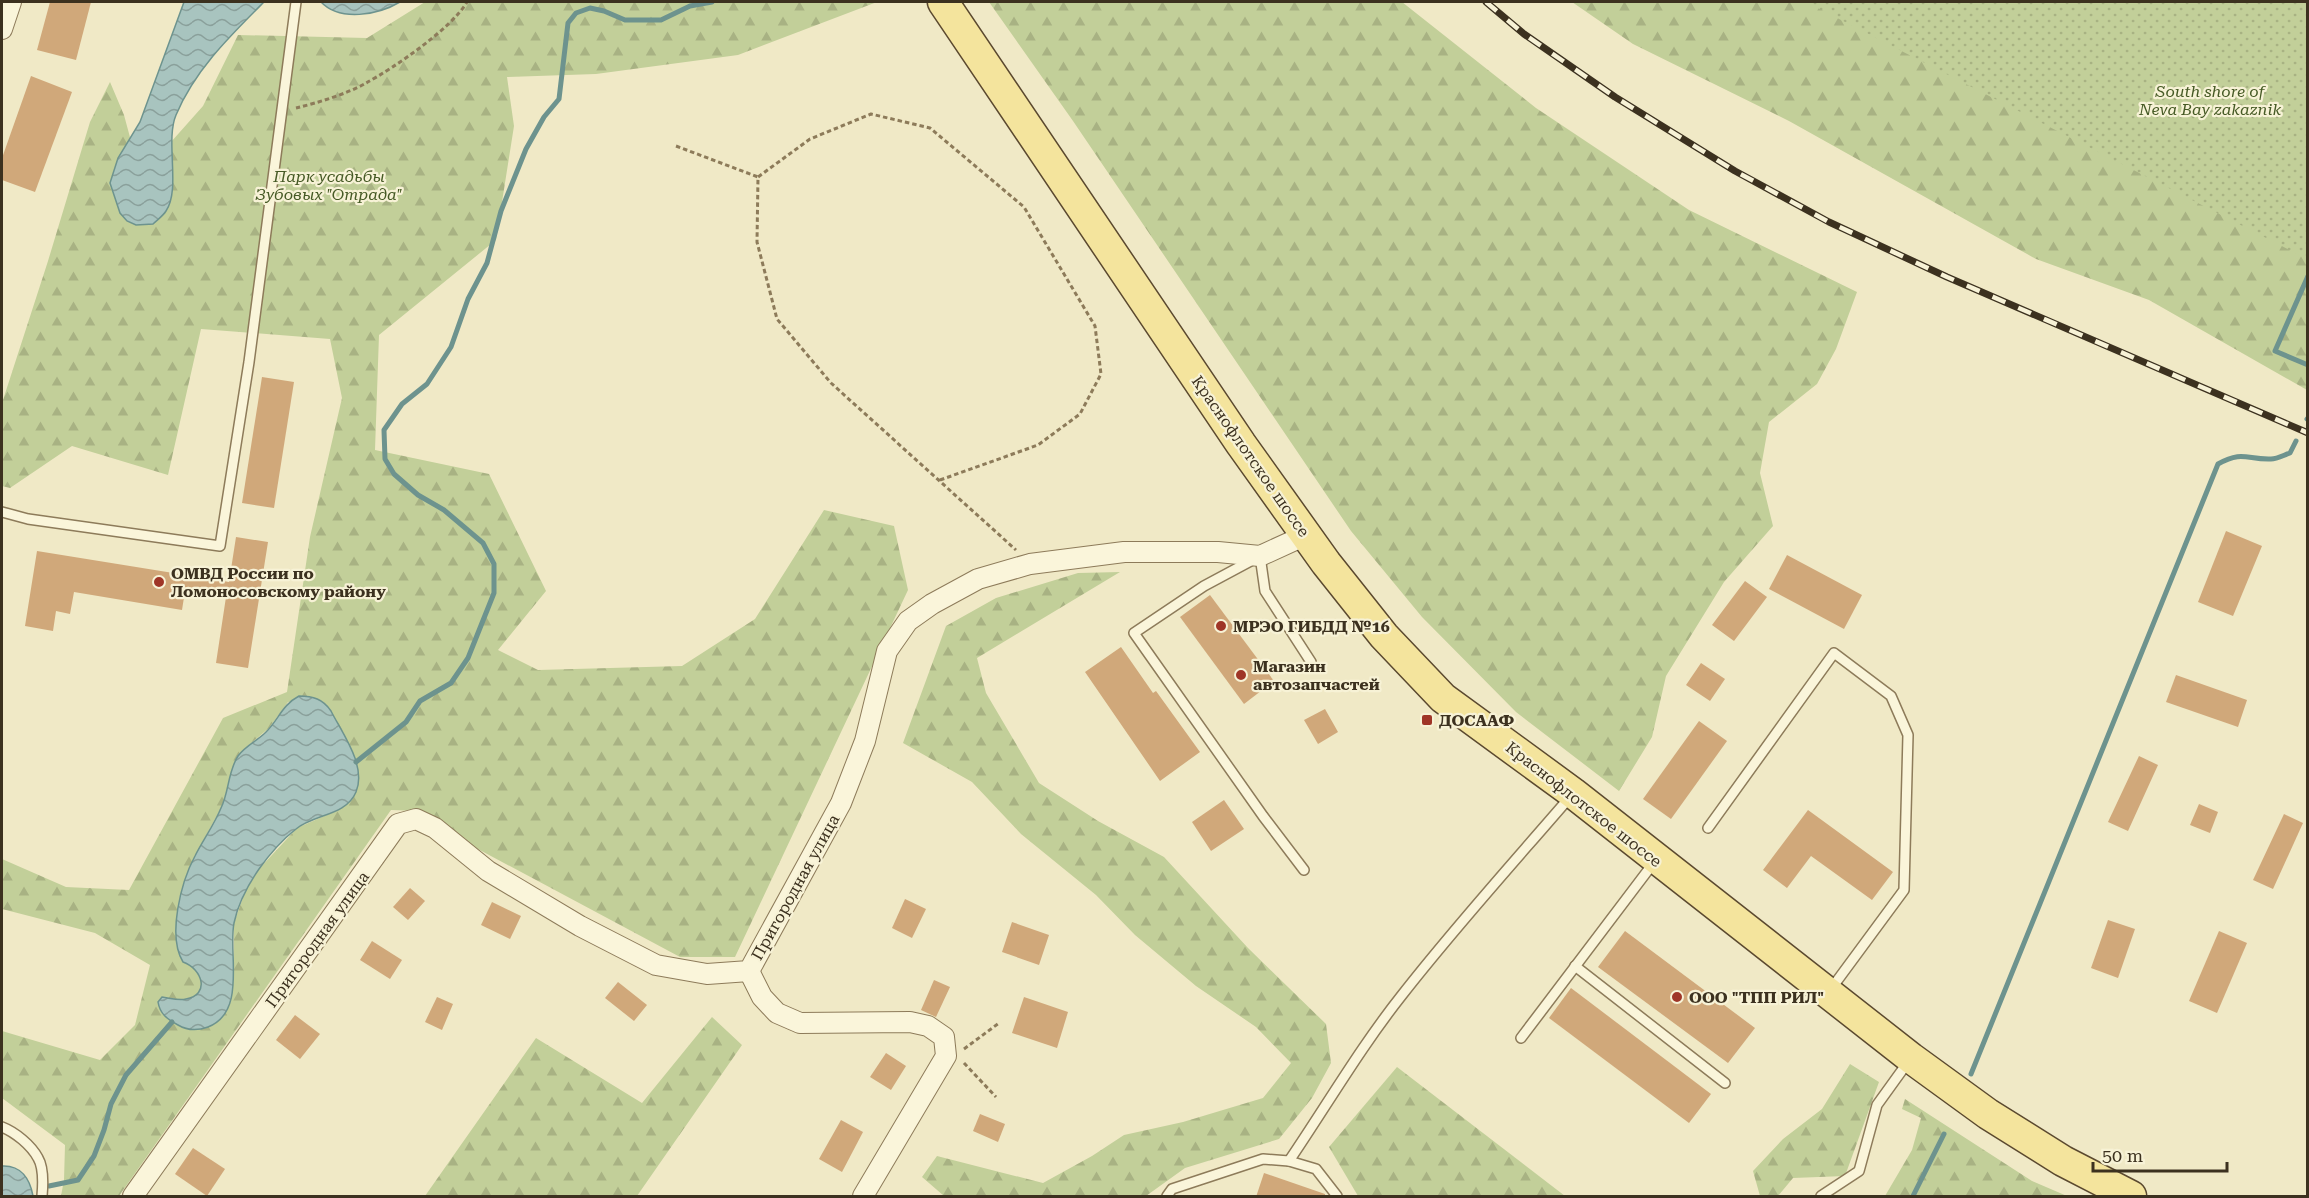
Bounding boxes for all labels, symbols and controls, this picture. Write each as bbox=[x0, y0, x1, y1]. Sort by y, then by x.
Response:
park label: South shore of Neva Bay zakaznik bbox=[2138, 82, 2281, 119]
park label: Парк усадьбы Зубовых "Отрада" bbox=[255, 167, 403, 204]
street label: Краснофлотское шоссе bbox=[1188, 372, 1314, 541]
place label: ОМВД России по Ломоносовскому району bbox=[171, 564, 386, 601]
marker: ОМВД России по Ломоносовскому району bbox=[152, 575, 166, 589]
place label: МРЭО ГИБДД №16 bbox=[1233, 617, 1390, 636]
marker: МРЭО ГИБДД №16 bbox=[1214, 619, 1228, 633]
place label: Магазин автозапчастей bbox=[1253, 657, 1380, 694]
marker: Магазин автозапчастей bbox=[1234, 668, 1248, 682]
place label: ДОСААФ bbox=[1439, 711, 1515, 730]
marker: ДОСААФ bbox=[1420, 713, 1434, 727]
street label: Краснофлотское шоссе bbox=[1502, 738, 1666, 871]
street label: Пригородная улица bbox=[747, 811, 844, 963]
street label: Пригородная улица bbox=[262, 867, 373, 1011]
place label: ООО "ТПП РИЛ" bbox=[1689, 988, 1824, 1007]
marker: ООО "ТПП РИЛ" bbox=[1670, 990, 1684, 1004]
scale bar bbox=[2093, 1135, 2226, 1173]
text: 50 m bbox=[2102, 1145, 2143, 1166]

